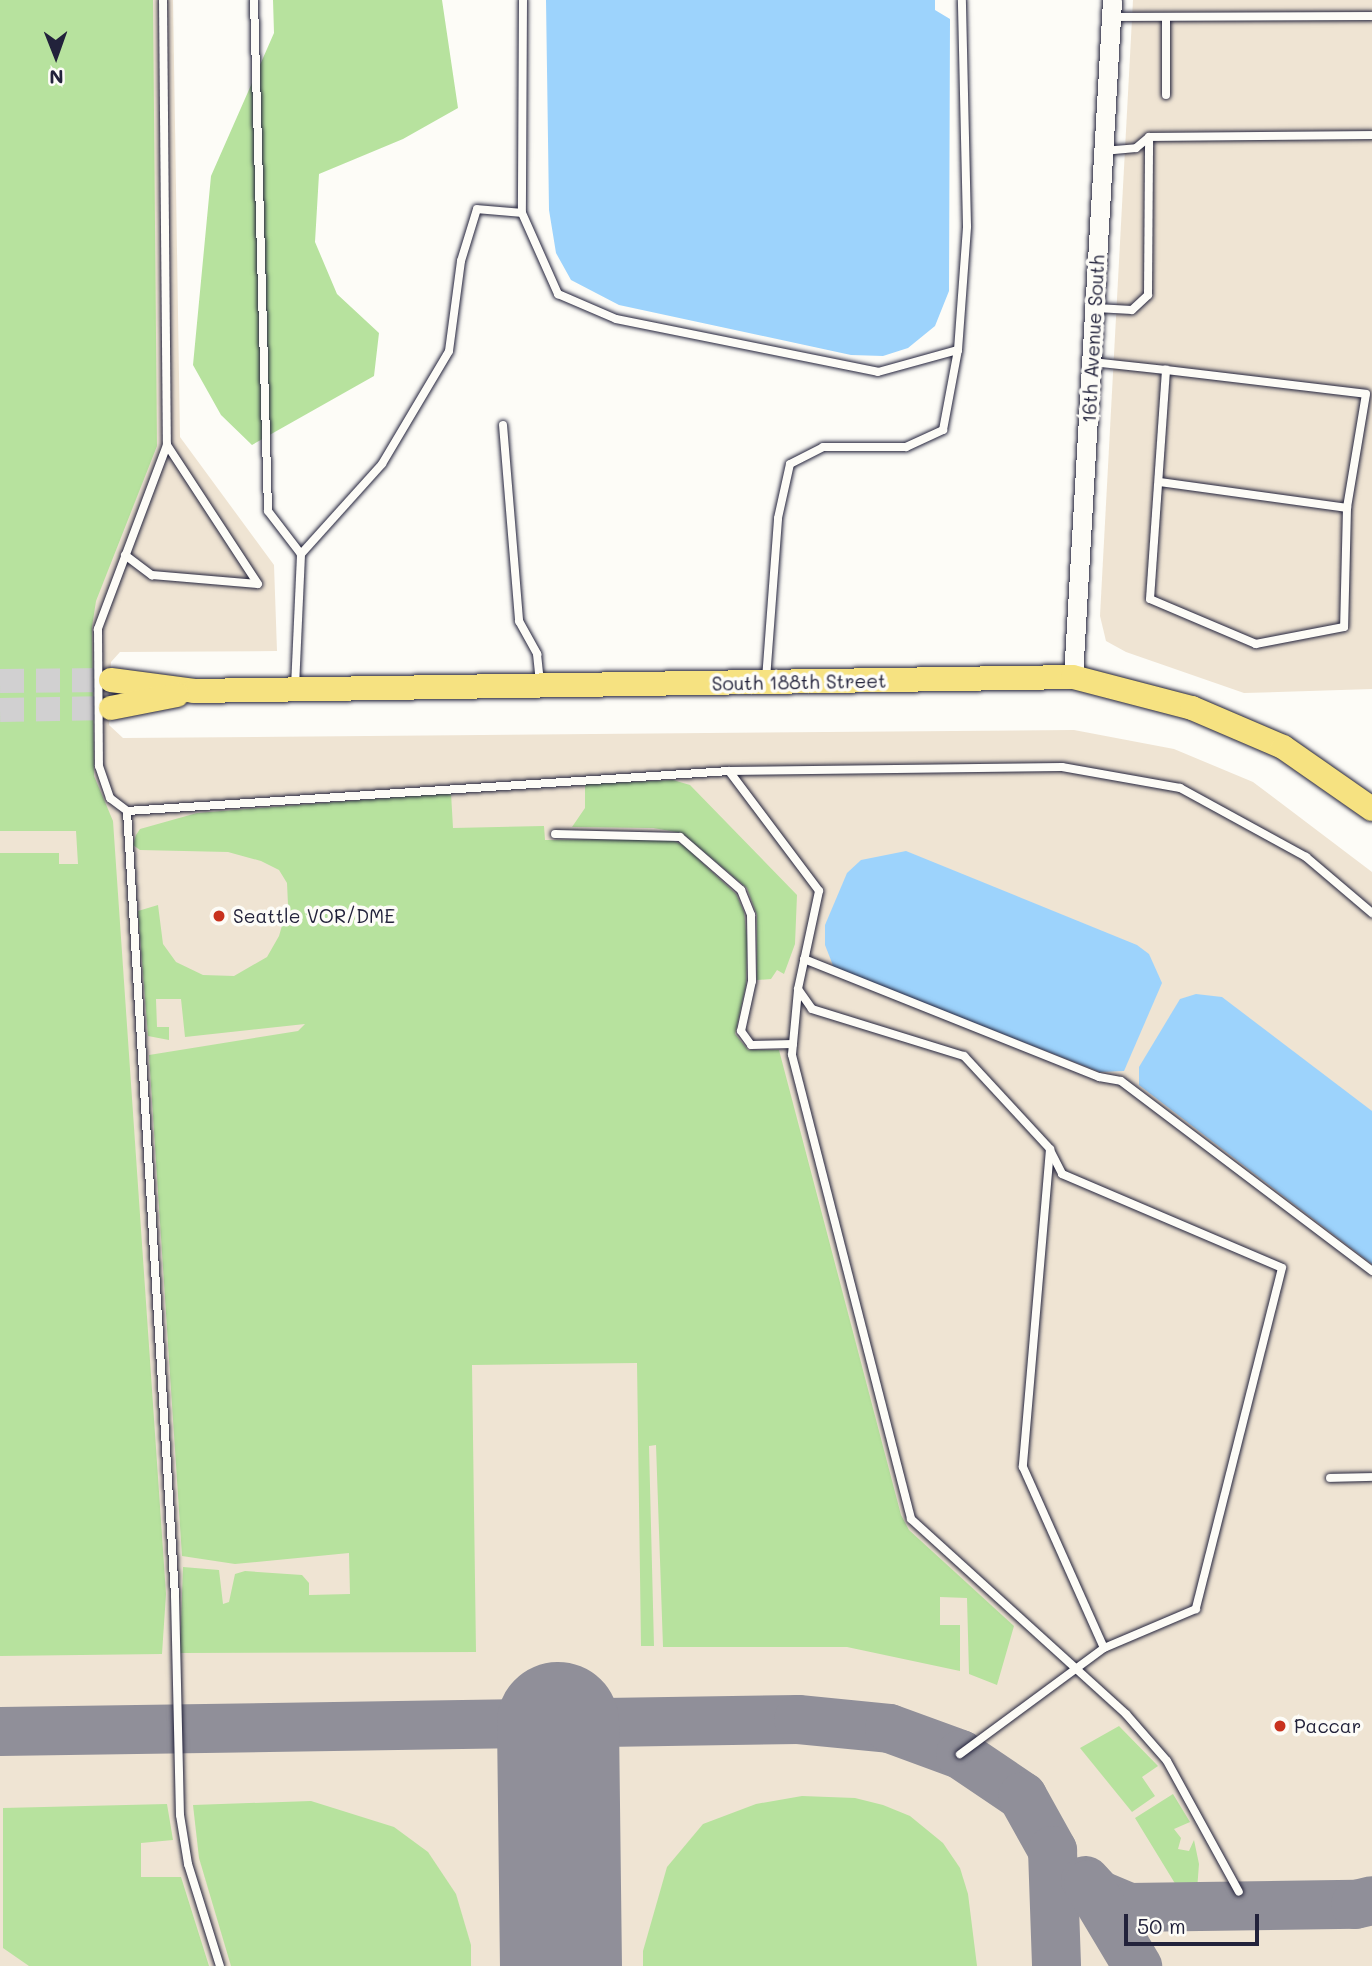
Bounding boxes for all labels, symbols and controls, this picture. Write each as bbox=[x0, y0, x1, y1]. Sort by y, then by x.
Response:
north arrow bbox=[21, 21, 91, 91]
text: N bbox=[49, 65, 64, 90]
street label: 16th Avenue South bbox=[1077, 254, 1109, 424]
street label: South 188th Street bbox=[711, 669, 887, 695]
place label: Seattle VOR/DME bbox=[233, 905, 395, 927]
marker: Seattle VOR/DME bbox=[211, 908, 227, 924]
place label: Paccar bbox=[1294, 1715, 1361, 1737]
marker: Paccar bbox=[1272, 1718, 1288, 1734]
scale bar bbox=[1127, 1899, 1262, 1943]
text: 50 m bbox=[1137, 1912, 1186, 1939]

